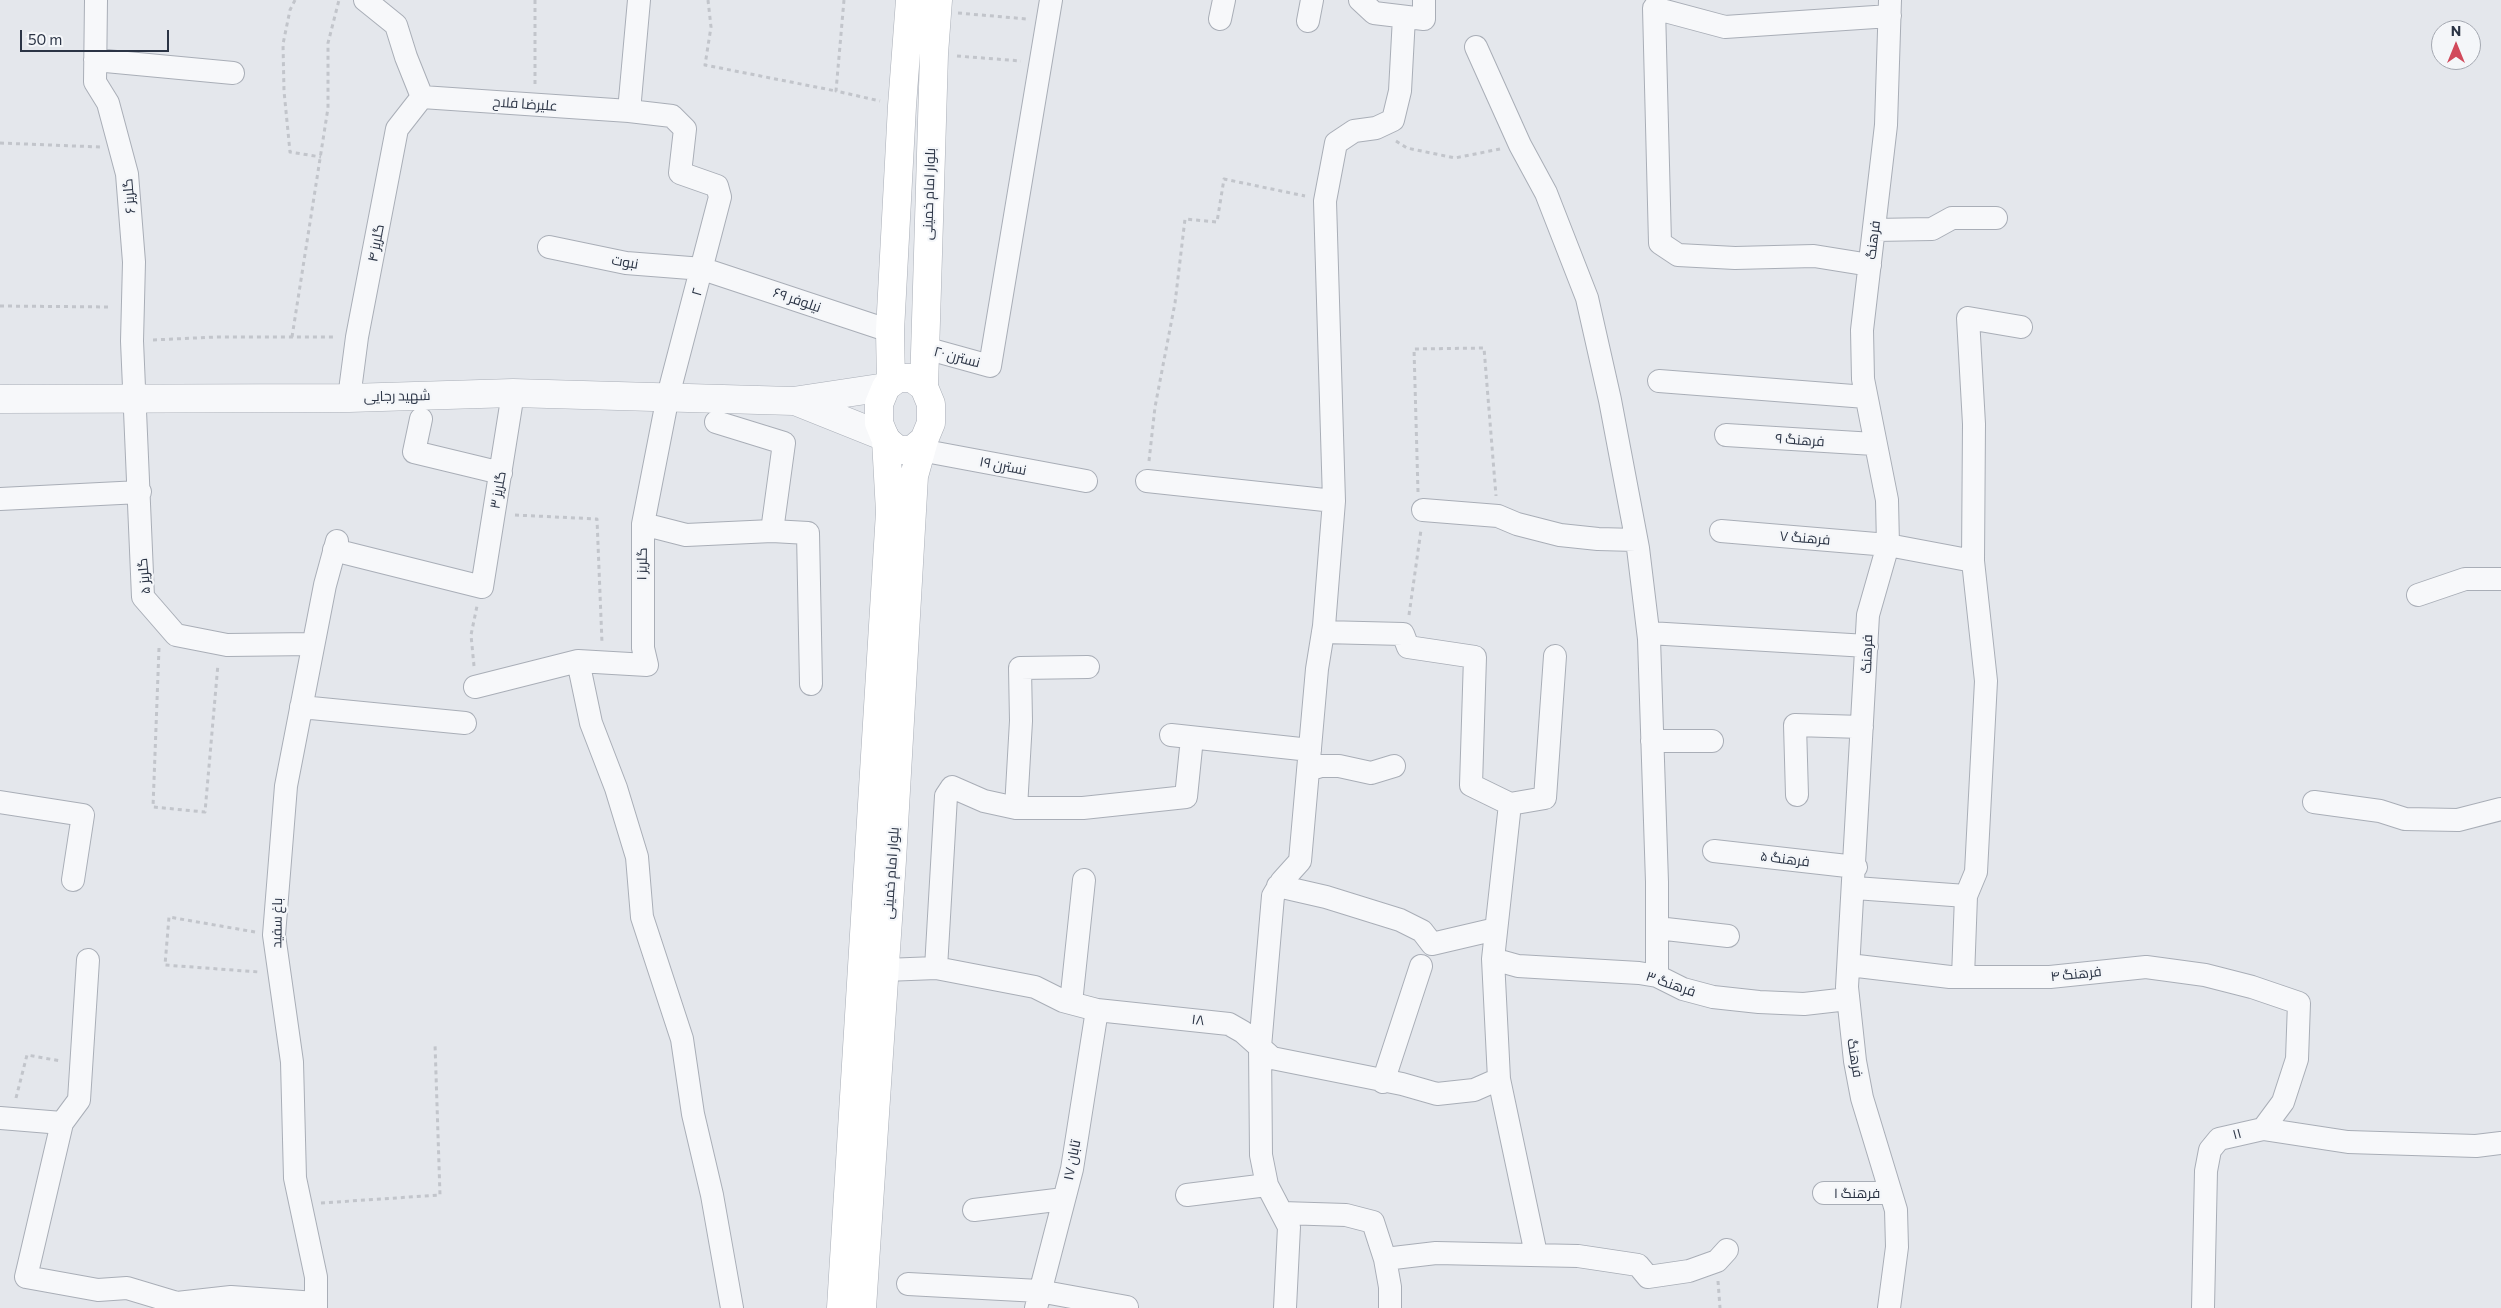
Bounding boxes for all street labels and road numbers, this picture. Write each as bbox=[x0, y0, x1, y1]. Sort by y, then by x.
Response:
street label: علیرضا فلاح bbox=[492, 93, 558, 115]
street label: بلوار امام خمینی bbox=[919, 148, 939, 240]
street label: گلریز ۶ bbox=[119, 178, 139, 214]
street label: فرهنگ bbox=[1862, 219, 1884, 261]
street label: گلریز ۴ bbox=[364, 223, 388, 263]
street label: نبوت bbox=[610, 251, 640, 273]
street label: نیلوفر ۶۹ bbox=[771, 284, 823, 316]
street label: ۲ bbox=[688, 286, 706, 298]
street label: نسترن ۲۰ bbox=[932, 343, 982, 371]
street label: شهید رجایی bbox=[363, 387, 431, 405]
street label: فرهنگ ۹ bbox=[1775, 430, 1825, 450]
street label: نسترن ۱۹ bbox=[978, 453, 1028, 479]
street label: گلریز ۳ bbox=[486, 470, 510, 510]
street label: فرهنگ ۷ bbox=[1779, 527, 1831, 549]
street label: گلریز ۱ bbox=[633, 547, 651, 581]
street label: گلریز ۵ bbox=[134, 557, 154, 595]
street label: فرهنگ bbox=[1858, 634, 1876, 674]
street label: بلوار امام خمینی bbox=[879, 826, 903, 920]
street label: فرهنگ ۵ bbox=[1759, 848, 1811, 870]
street label: باغ سفید bbox=[268, 898, 286, 948]
street label: فرهنگ ۴ bbox=[2050, 963, 2102, 985]
street label: فرهنگ ۳ bbox=[1644, 968, 1698, 1000]
street label: ۱۸ bbox=[1190, 1011, 1206, 1029]
street label: فرهنگ bbox=[1844, 1037, 1866, 1079]
street label: ۱۱ bbox=[2231, 1125, 2243, 1143]
street label: تابان ۱۷ bbox=[1060, 1138, 1084, 1182]
street label: فرهنگ ۱ bbox=[1834, 1185, 1880, 1201]

